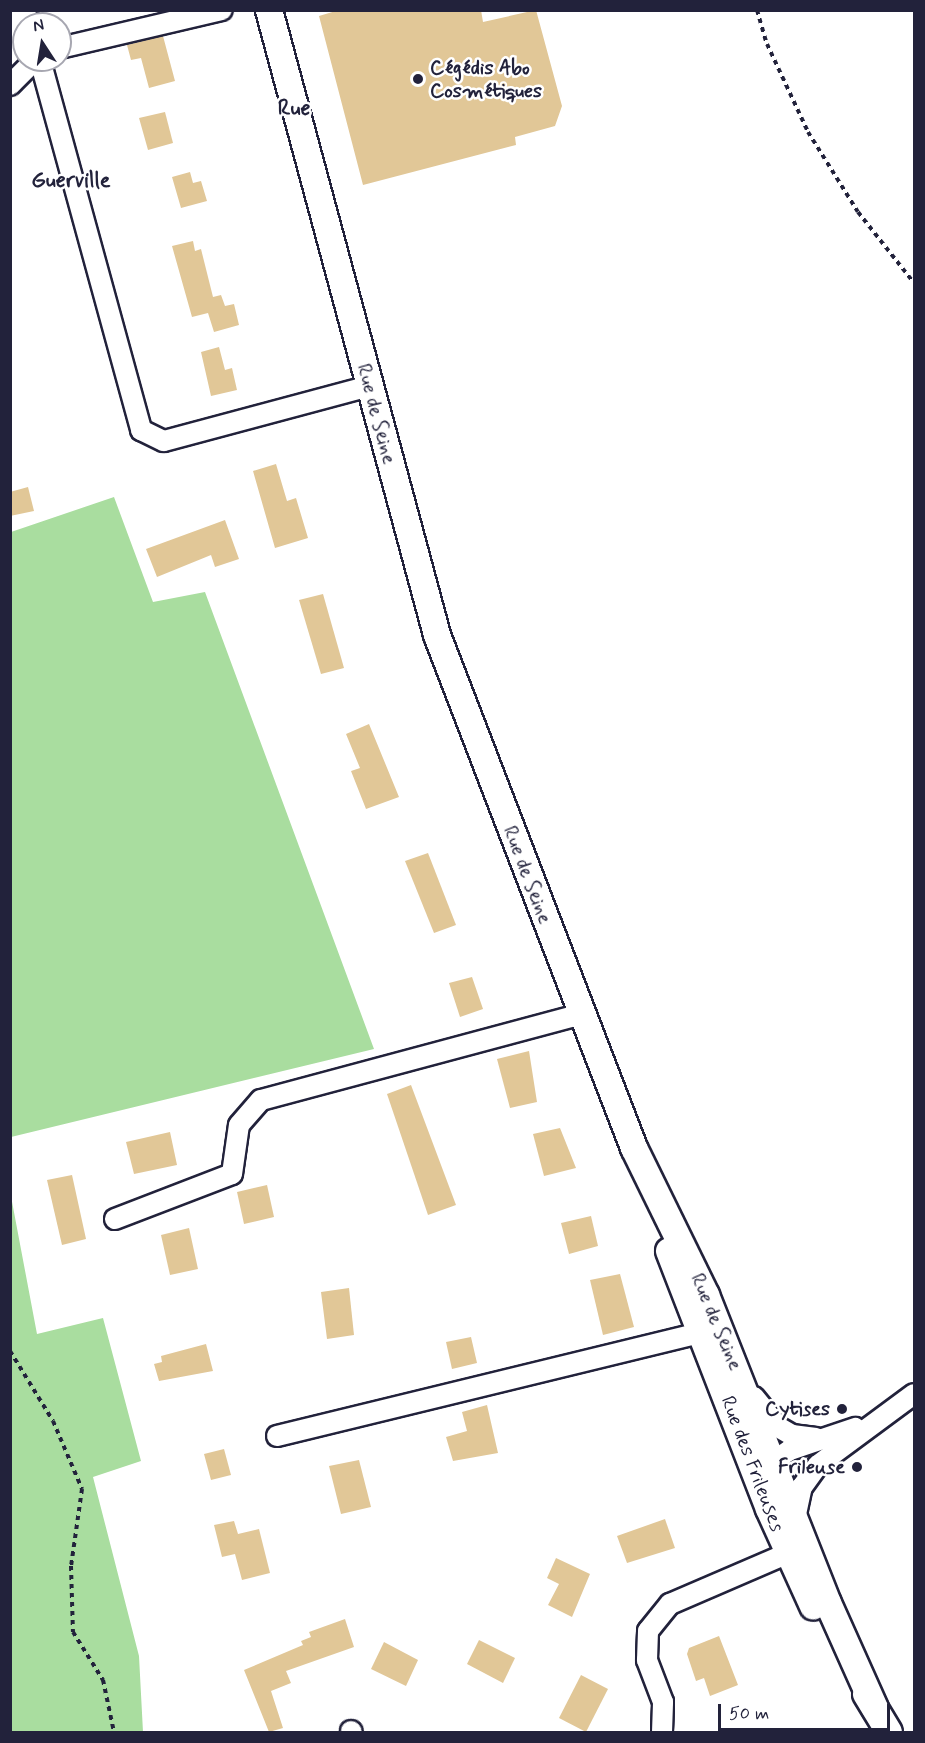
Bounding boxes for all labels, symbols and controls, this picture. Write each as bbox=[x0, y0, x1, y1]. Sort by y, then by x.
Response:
north arrow bbox=[12, 12, 72, 72]
text: N bbox=[31, 14, 46, 37]
place label: Cégédis Abo Cosmétiques bbox=[430, 56, 542, 103]
marker: Cégédis Abo Cosmétiques bbox=[411, 72, 425, 86]
district label: Rue bbox=[278, 97, 310, 123]
district label: Guerville bbox=[31, 169, 111, 195]
street label: Rue de Seine bbox=[351, 361, 401, 467]
street label: Rue de Seine bbox=[497, 822, 557, 928]
street label: Rue de Seine bbox=[685, 1269, 747, 1375]
street label: Rue des Frileuses bbox=[715, 1392, 789, 1536]
place label: Cytises bbox=[765, 1397, 830, 1421]
marker: Cytises bbox=[835, 1402, 849, 1416]
place label: Frileuse bbox=[778, 1455, 845, 1479]
marker: Frileuse bbox=[850, 1460, 864, 1474]
scale bar bbox=[721, 1692, 894, 1730]
text: 50 m bbox=[729, 1702, 769, 1726]

